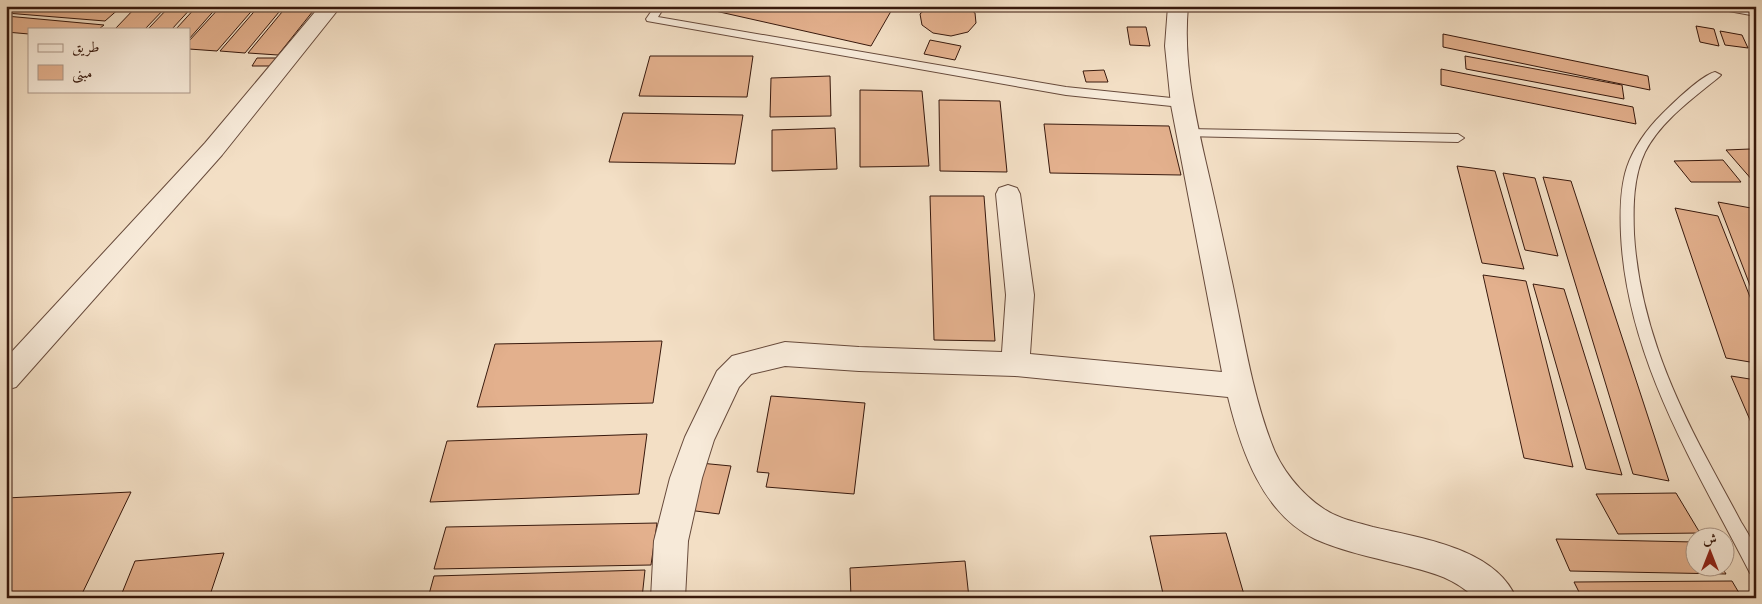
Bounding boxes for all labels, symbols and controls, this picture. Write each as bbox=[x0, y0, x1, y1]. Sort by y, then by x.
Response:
legend bbox=[28, 28, 190, 92]
text: طريق bbox=[72, 38, 99, 57]
text: مبنى bbox=[72, 64, 92, 84]
north arrow bbox=[1684, 526, 1734, 576]
text: ش bbox=[1703, 531, 1717, 548]

